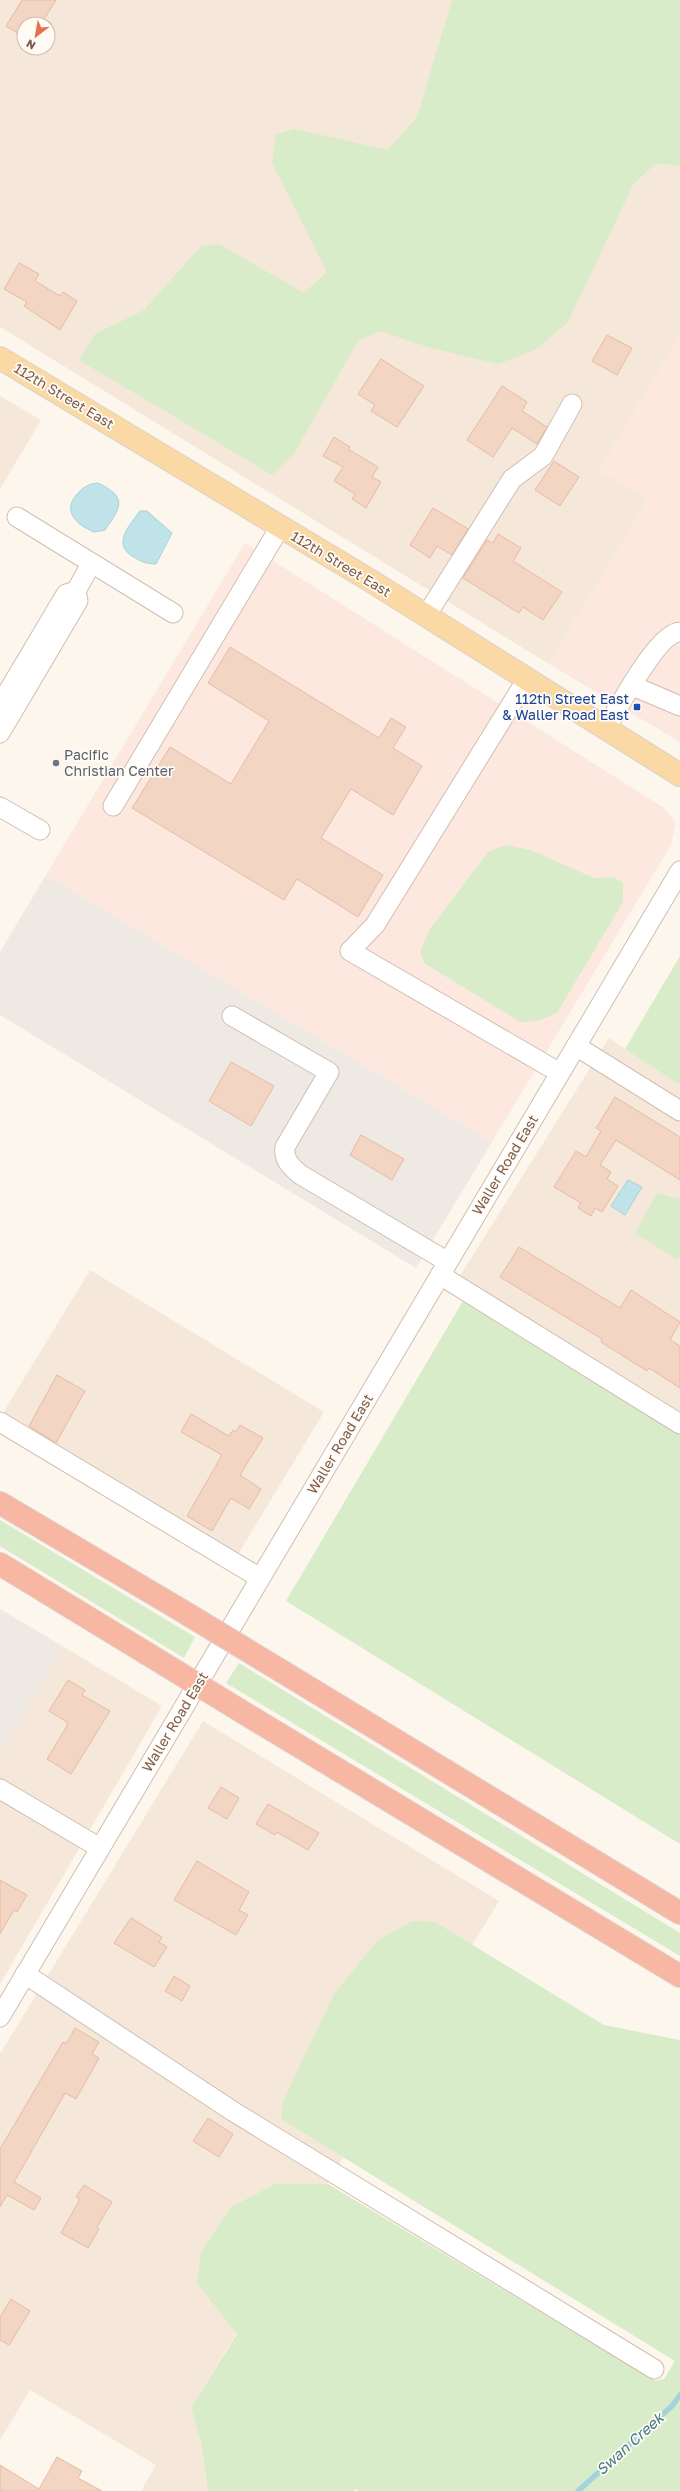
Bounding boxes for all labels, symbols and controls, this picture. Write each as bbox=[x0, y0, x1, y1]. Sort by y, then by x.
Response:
north arrow bbox=[16, 16, 56, 56]
text: N bbox=[24, 37, 38, 53]
street label: 112th Street East bbox=[11, 359, 117, 432]
street label: 112th Street East bbox=[288, 527, 394, 600]
place label: 112th Street East & Waller Road East bbox=[502, 690, 629, 723]
marker: 112th Street East & Waller Road East bbox=[632, 702, 642, 712]
place label: Pacific Christian Center bbox=[64, 746, 174, 779]
marker: Pacific Christian Center bbox=[51, 758, 61, 768]
street label: Waller Road East bbox=[468, 1112, 541, 1218]
street label: Waller Road East bbox=[303, 1391, 376, 1497]
street label: Waller Road East bbox=[138, 1669, 211, 1775]
water label: Swan Creek bbox=[592, 2407, 668, 2478]

